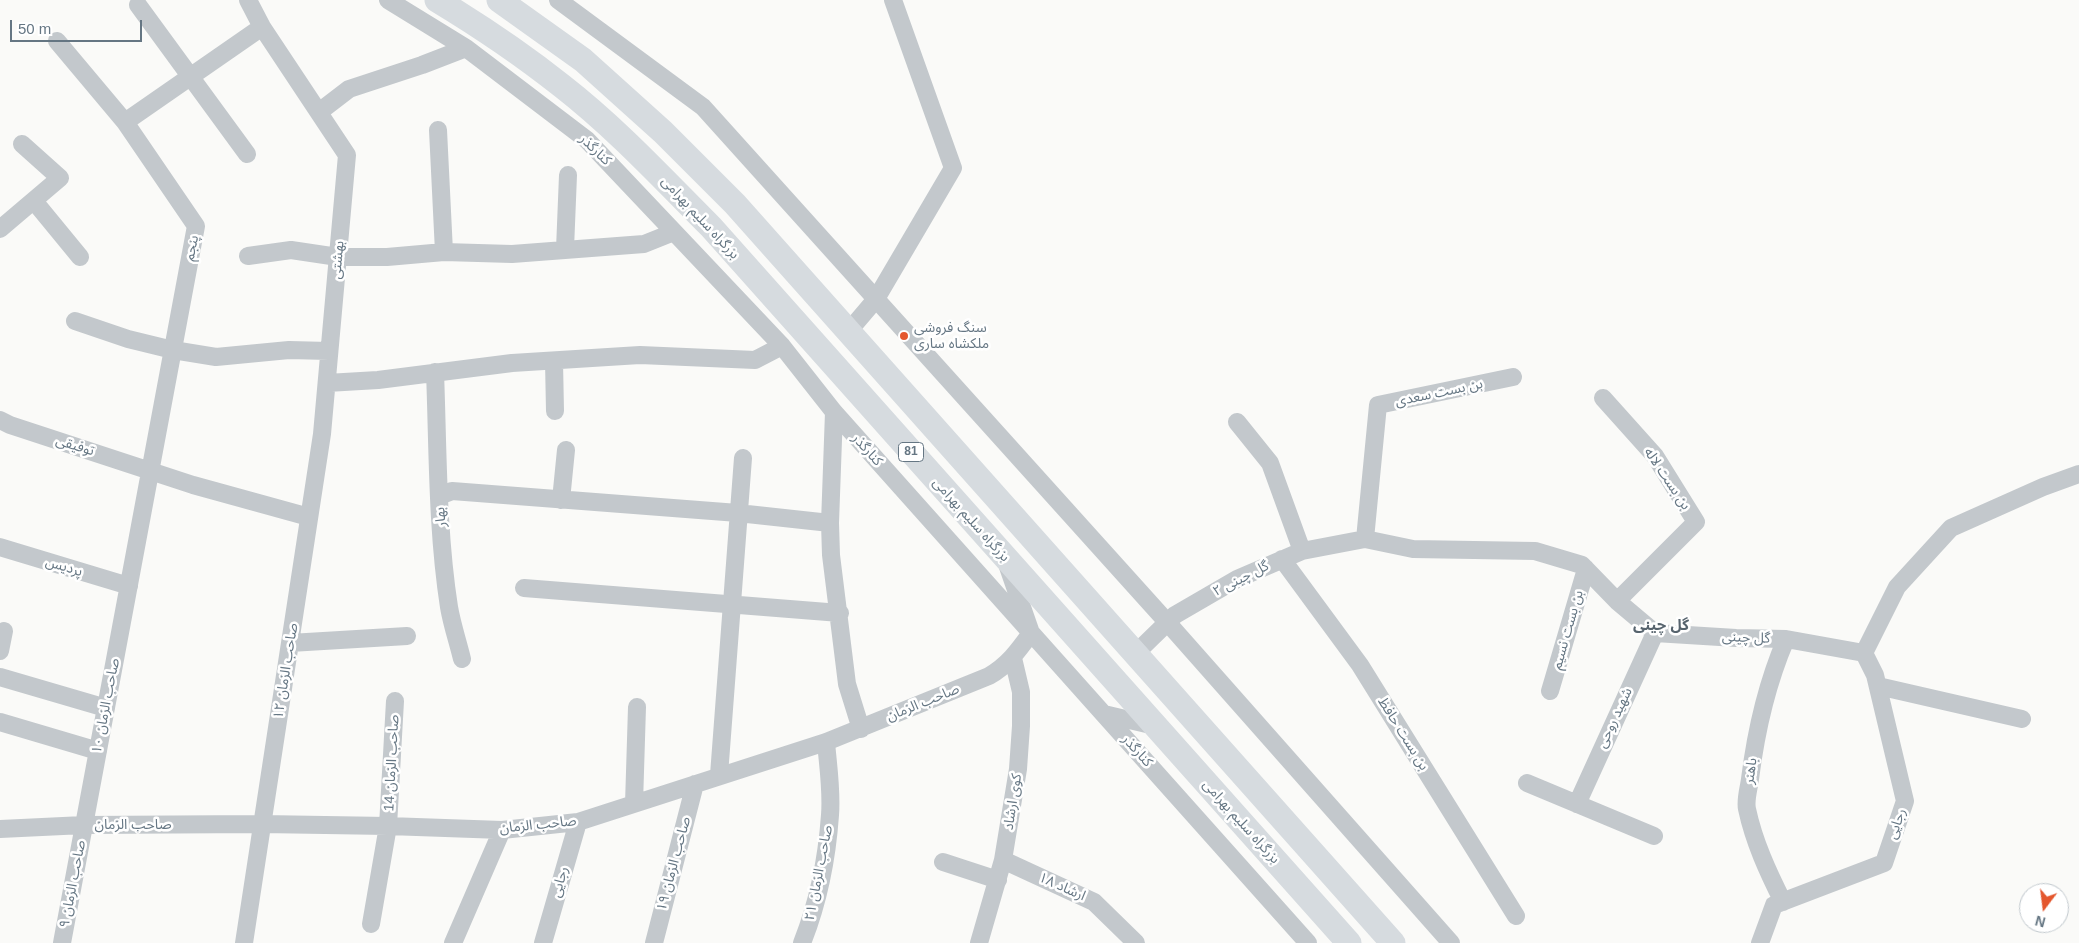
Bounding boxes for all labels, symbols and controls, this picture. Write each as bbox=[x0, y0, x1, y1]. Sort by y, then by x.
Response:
scale bar bbox=[12, 10, 145, 42]
text: 50 m bbox=[18, 20, 51, 37]
street label: کنارگذر bbox=[576, 131, 614, 169]
street label: بزرگراه سلیم بهرامی bbox=[657, 173, 743, 263]
street label: پنجم bbox=[181, 234, 203, 262]
street label: بهشتی bbox=[328, 240, 348, 280]
place label: سنگ فروشی ملکشاه ساری bbox=[914, 320, 989, 352]
marker: سنگ فروشی ملکشاه ساری bbox=[898, 330, 910, 342]
street label: بن بست سعدی bbox=[1394, 376, 1484, 410]
street label: کنارگذر bbox=[848, 430, 886, 470]
street label: توفیقی bbox=[54, 432, 96, 460]
road number: 81 bbox=[898, 442, 924, 462]
street label: بن بست لاله bbox=[1640, 445, 1694, 513]
street label: بزرگراه سلیم بهرامی bbox=[929, 475, 1013, 565]
street label: بهار bbox=[432, 506, 450, 528]
street label: پردیس bbox=[43, 553, 85, 581]
street label: گل چینی ۲ bbox=[1210, 558, 1272, 600]
street label: بن بست نسیم bbox=[1549, 589, 1587, 671]
district label: گل چینی bbox=[1633, 617, 1689, 635]
street label: صاحب الزمان ۱۲ bbox=[270, 622, 302, 720]
street label: گل چینی bbox=[1721, 629, 1771, 647]
street label: صاحب الزمان ۱۰ bbox=[88, 657, 124, 755]
street label: صاحب الزمان bbox=[884, 681, 962, 725]
street label: شهید روحی bbox=[1594, 685, 1636, 751]
street label: بن بست حافظ bbox=[1374, 694, 1432, 774]
street label: صاحب الزمان 14 bbox=[381, 714, 403, 812]
street label: کنارگذر bbox=[1118, 731, 1156, 771]
street label: باهنر bbox=[1741, 757, 1761, 785]
street label: کوی ارشاد bbox=[1000, 773, 1026, 831]
street label: بزرگراه سلیم بهرامی bbox=[1199, 777, 1283, 867]
street label: رجایی bbox=[1884, 806, 1910, 842]
street label: صاحب الزمان bbox=[499, 813, 577, 837]
street label: صاحب الزمان ۱۹ bbox=[653, 815, 695, 913]
street label: صاحب الزمان bbox=[94, 817, 172, 833]
street label: صاحب الزمان ۲۱ bbox=[801, 824, 837, 922]
street label: صاحب الزمان ۹ bbox=[56, 839, 90, 929]
street label: رجایی bbox=[548, 865, 572, 899]
street label: ارشاد ۱۸ bbox=[1036, 869, 1088, 905]
north arrow bbox=[2019, 883, 2069, 933]
text: N bbox=[2033, 912, 2047, 931]

